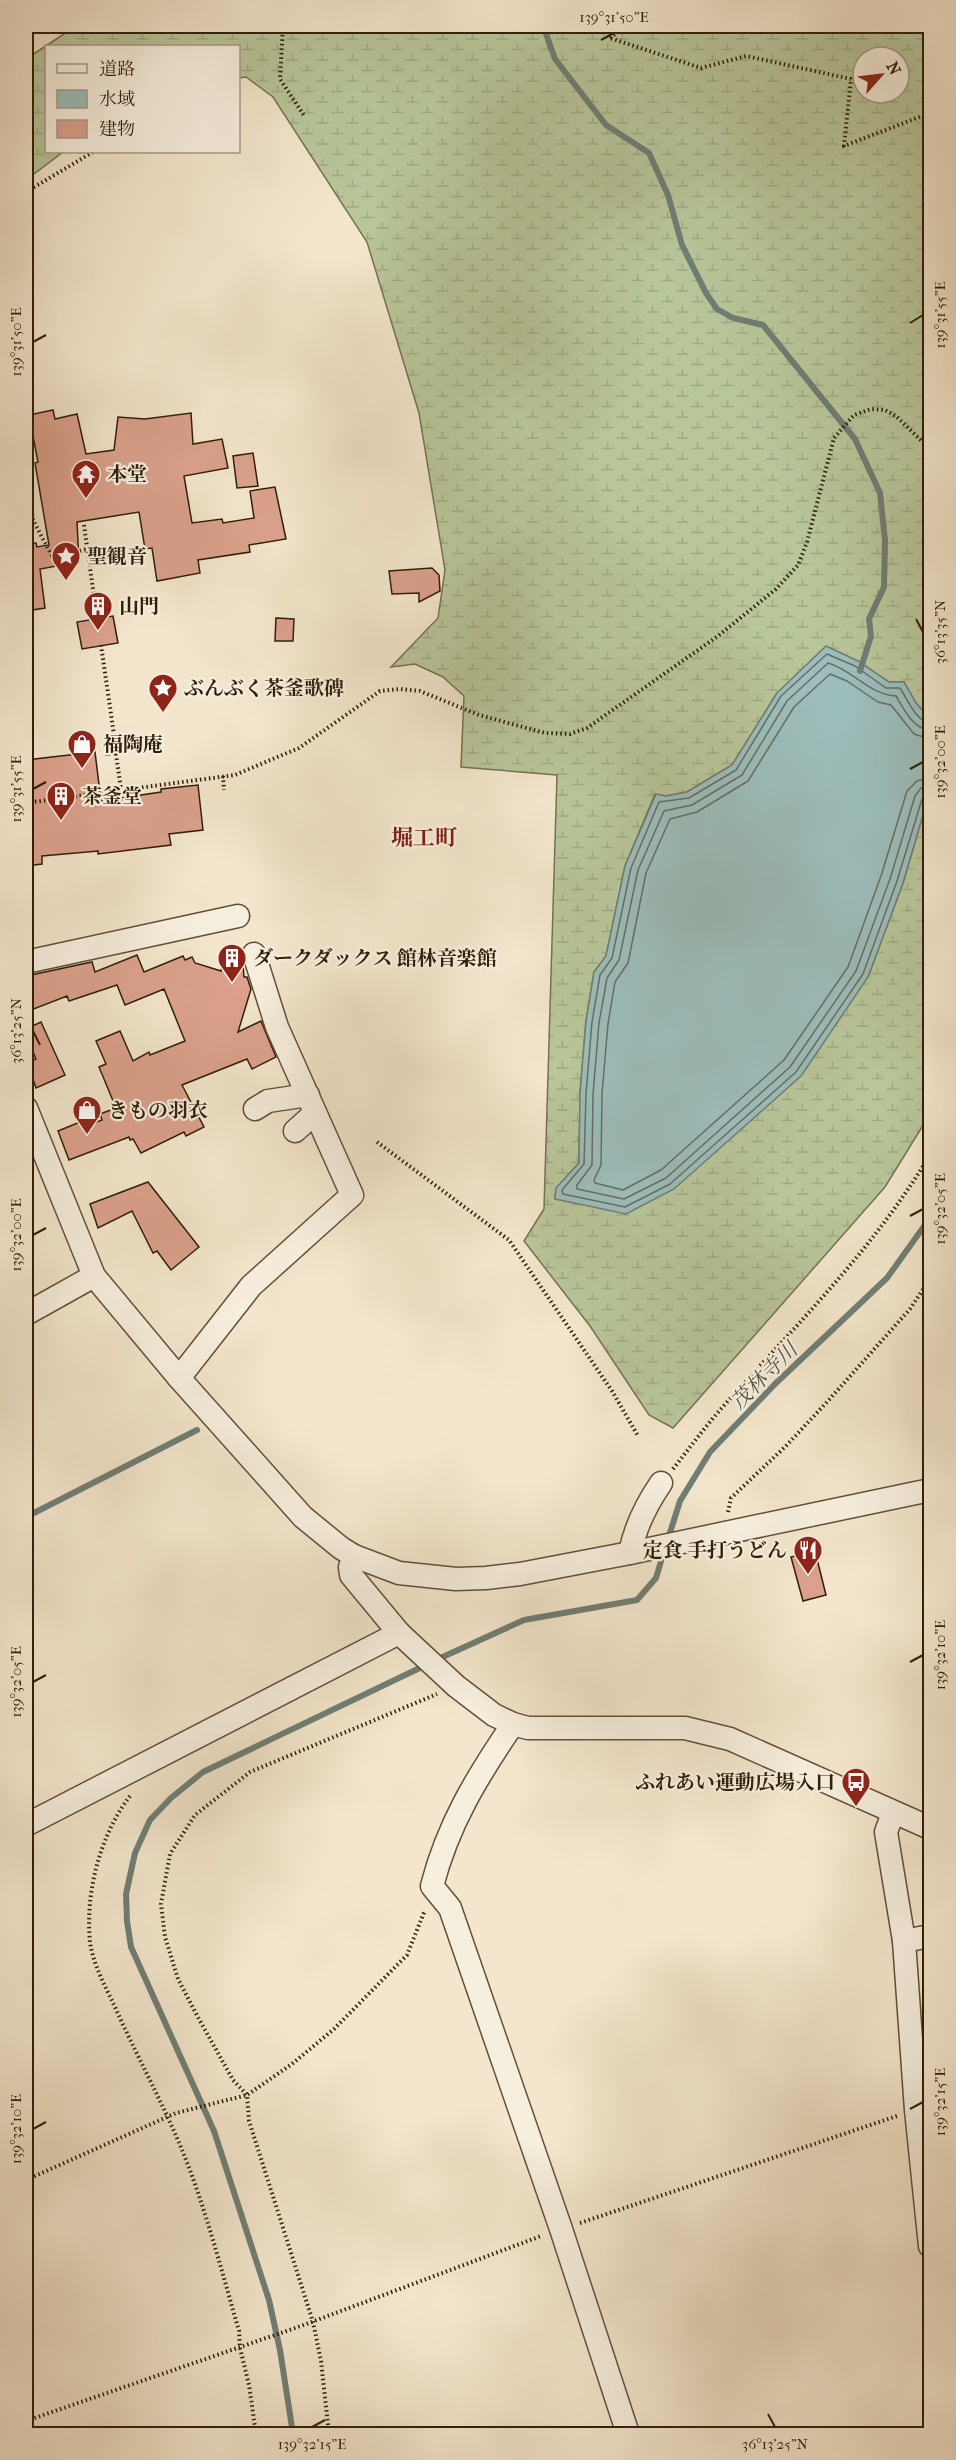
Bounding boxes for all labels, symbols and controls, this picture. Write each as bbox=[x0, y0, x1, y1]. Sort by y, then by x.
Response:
text: 139°31'50"E bbox=[579, 8, 649, 26]
legend bbox=[45, 45, 240, 153]
north arrow bbox=[851, 45, 911, 105]
text: N bbox=[883, 58, 905, 79]
text: 道路 bbox=[99, 59, 135, 80]
text: 水域 bbox=[99, 89, 135, 110]
text: 建物 bbox=[99, 119, 135, 140]
text: 139°31'55"E bbox=[931, 281, 949, 349]
text: 139°31'50"E bbox=[7, 307, 25, 377]
temple icon: 本堂 bbox=[70, 458, 102, 500]
place label: 本堂 bbox=[107, 463, 147, 486]
place icon: 聖観音 bbox=[50, 540, 82, 582]
place label: 聖観音 bbox=[87, 545, 147, 568]
building icon: 山門 bbox=[82, 590, 114, 632]
place label: 山門 bbox=[119, 595, 159, 618]
text: 36°13'35"N bbox=[931, 599, 949, 664]
place icon: ぶんぶく茶釜歌碑 bbox=[147, 672, 179, 714]
place label: ぶんぶく茶釜歌碑 bbox=[184, 677, 344, 700]
text: 139°32'00"E bbox=[931, 725, 949, 799]
shop icon: 福陶庵 bbox=[66, 728, 98, 770]
place label: 福陶庵 bbox=[103, 733, 163, 756]
text: 139°31'55"E bbox=[7, 755, 25, 823]
building icon: 茶釜堂 bbox=[45, 780, 77, 822]
place label: 茶釜堂 bbox=[82, 785, 142, 808]
district label: 堀工町 bbox=[391, 825, 457, 851]
building icon: ダークダックス 館林音楽館 bbox=[216, 942, 248, 984]
place label: ダークダックス 館林音楽館 bbox=[253, 947, 497, 970]
text: 36°13'25"N bbox=[7, 997, 25, 1064]
shop icon: きもの羽衣 bbox=[71, 1094, 103, 1136]
place label: きもの羽衣 bbox=[108, 1099, 208, 1122]
text: 139°32'05"E bbox=[931, 1173, 949, 1245]
text: 139°32'00"E bbox=[7, 1198, 25, 1272]
water label: 茂林寺川 bbox=[726, 1336, 804, 1414]
restaurant icon: 定食 手打うどん bbox=[792, 1534, 824, 1576]
place label: 定食 手打うどん bbox=[643, 1539, 787, 1562]
text: 139°32'10"E bbox=[931, 1620, 949, 1690]
text: 139°32'05"E bbox=[7, 1646, 25, 1718]
bus stop icon: ふれあい運動広場入口 bbox=[840, 1766, 872, 1808]
place label: ふれあい運動広場入口 bbox=[635, 1771, 835, 1794]
text: 139°32'15"E bbox=[931, 2068, 949, 2136]
text: 139°32'10"E bbox=[7, 2094, 25, 2164]
text: 139°32'15"E bbox=[278, 2435, 346, 2453]
text: 36°13'25"N bbox=[742, 2435, 809, 2453]

